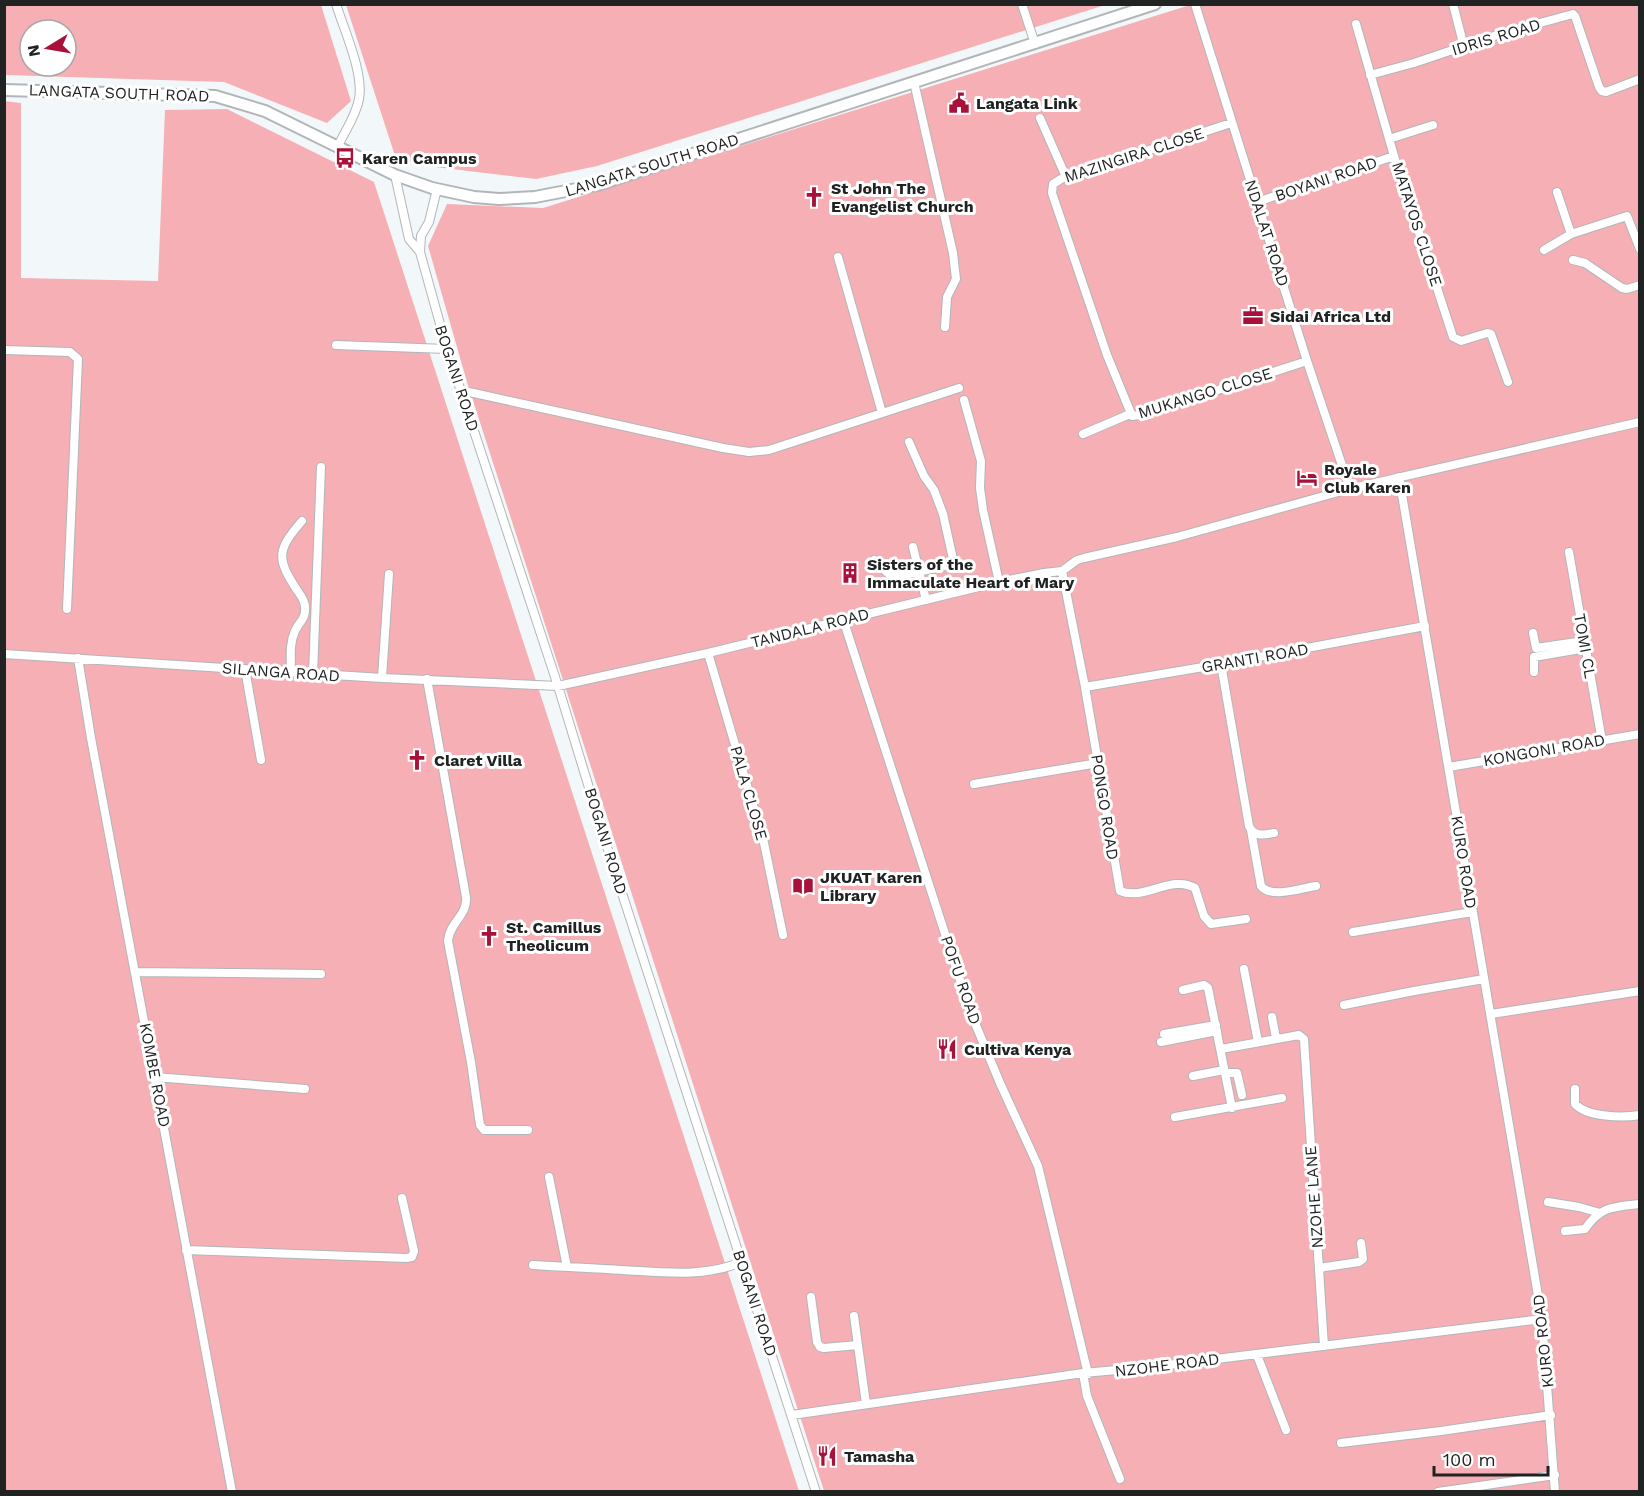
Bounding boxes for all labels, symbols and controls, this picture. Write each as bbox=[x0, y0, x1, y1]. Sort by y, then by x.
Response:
street label: IDRIS ROAD bbox=[1449, 15, 1543, 59]
north arrow bbox=[18, 18, 78, 78]
text: N bbox=[23, 43, 44, 58]
street label: LANGATA SOUTH ROAD bbox=[28, 80, 210, 106]
public building icon: Langata Link bbox=[947, 91, 971, 115]
place label: Langata Link bbox=[976, 94, 1078, 113]
street label: MAZINGIRA CLOSE bbox=[1062, 123, 1206, 187]
street label: LANGATA SOUTH ROAD bbox=[563, 129, 741, 201]
bus stop icon: Karen Campus bbox=[333, 146, 357, 170]
place label: Karen Campus bbox=[362, 149, 477, 168]
street label: BOYANI ROAD bbox=[1272, 153, 1380, 205]
street label: MATAYOS CLOSE bbox=[1388, 159, 1446, 289]
street label: NDALAT ROAD bbox=[1241, 177, 1293, 289]
place label: St John The Evangelist Church bbox=[831, 179, 974, 216]
church icon: St John The Evangelist Church bbox=[802, 185, 826, 209]
office icon: Sidai Africa Ltd bbox=[1241, 304, 1265, 328]
place label: Sidai Africa Ltd bbox=[1270, 307, 1391, 326]
street label: BOGANI ROAD bbox=[431, 322, 483, 434]
street label: MUKANGO CLOSE bbox=[1136, 364, 1274, 422]
place label: Royale Club Karen bbox=[1324, 460, 1411, 497]
hotel icon: Royale Club Karen bbox=[1295, 466, 1319, 490]
place label: Sisters of the Immaculate Heart of Mary bbox=[867, 555, 1075, 592]
building icon: Sisters of the Immaculate Heart of Mary bbox=[838, 561, 862, 585]
street label: TANDALA ROAD bbox=[749, 604, 871, 652]
street label: TOMI CL bbox=[1570, 612, 1600, 680]
street label: GRANTI ROAD bbox=[1200, 639, 1310, 677]
street label: SILANGA ROAD bbox=[221, 658, 341, 686]
street label: KONGONI ROAD bbox=[1482, 730, 1606, 770]
street label: PALA CLOSE bbox=[726, 744, 772, 842]
church icon: Claret Villa bbox=[405, 748, 429, 772]
place label: Claret Villa bbox=[434, 751, 523, 770]
street label: PONGO ROAD bbox=[1087, 753, 1123, 861]
street label: BOGANI ROAD bbox=[581, 785, 631, 897]
street label: KURO ROAD bbox=[1447, 814, 1481, 910]
place label: JKUAT Karen Library bbox=[820, 868, 922, 905]
library icon: JKUAT Karen Library bbox=[791, 874, 815, 898]
place label: St. Camillus Theolicum bbox=[506, 918, 602, 955]
church icon: St. Camillus Theolicum bbox=[477, 924, 501, 948]
street label: POFU ROAD bbox=[937, 933, 985, 1027]
street label: KOMBE ROAD bbox=[136, 1021, 174, 1129]
restaurant icon: Cultiva Kenya bbox=[935, 1037, 959, 1061]
place label: Cultiva Kenya bbox=[964, 1040, 1072, 1059]
street label: NZOHE LANE bbox=[1301, 1145, 1327, 1249]
street label: BOGANI ROAD bbox=[729, 1247, 781, 1359]
street label: KURO ROAD bbox=[1529, 1293, 1557, 1389]
street label: NZOHE ROAD bbox=[1114, 1349, 1220, 1381]
scale bar bbox=[1434, 1439, 1548, 1477]
restaurant icon: Tamasha bbox=[815, 1444, 839, 1468]
place label: Tamasha bbox=[844, 1447, 915, 1466]
text: 100 m bbox=[1443, 1449, 1496, 1470]

